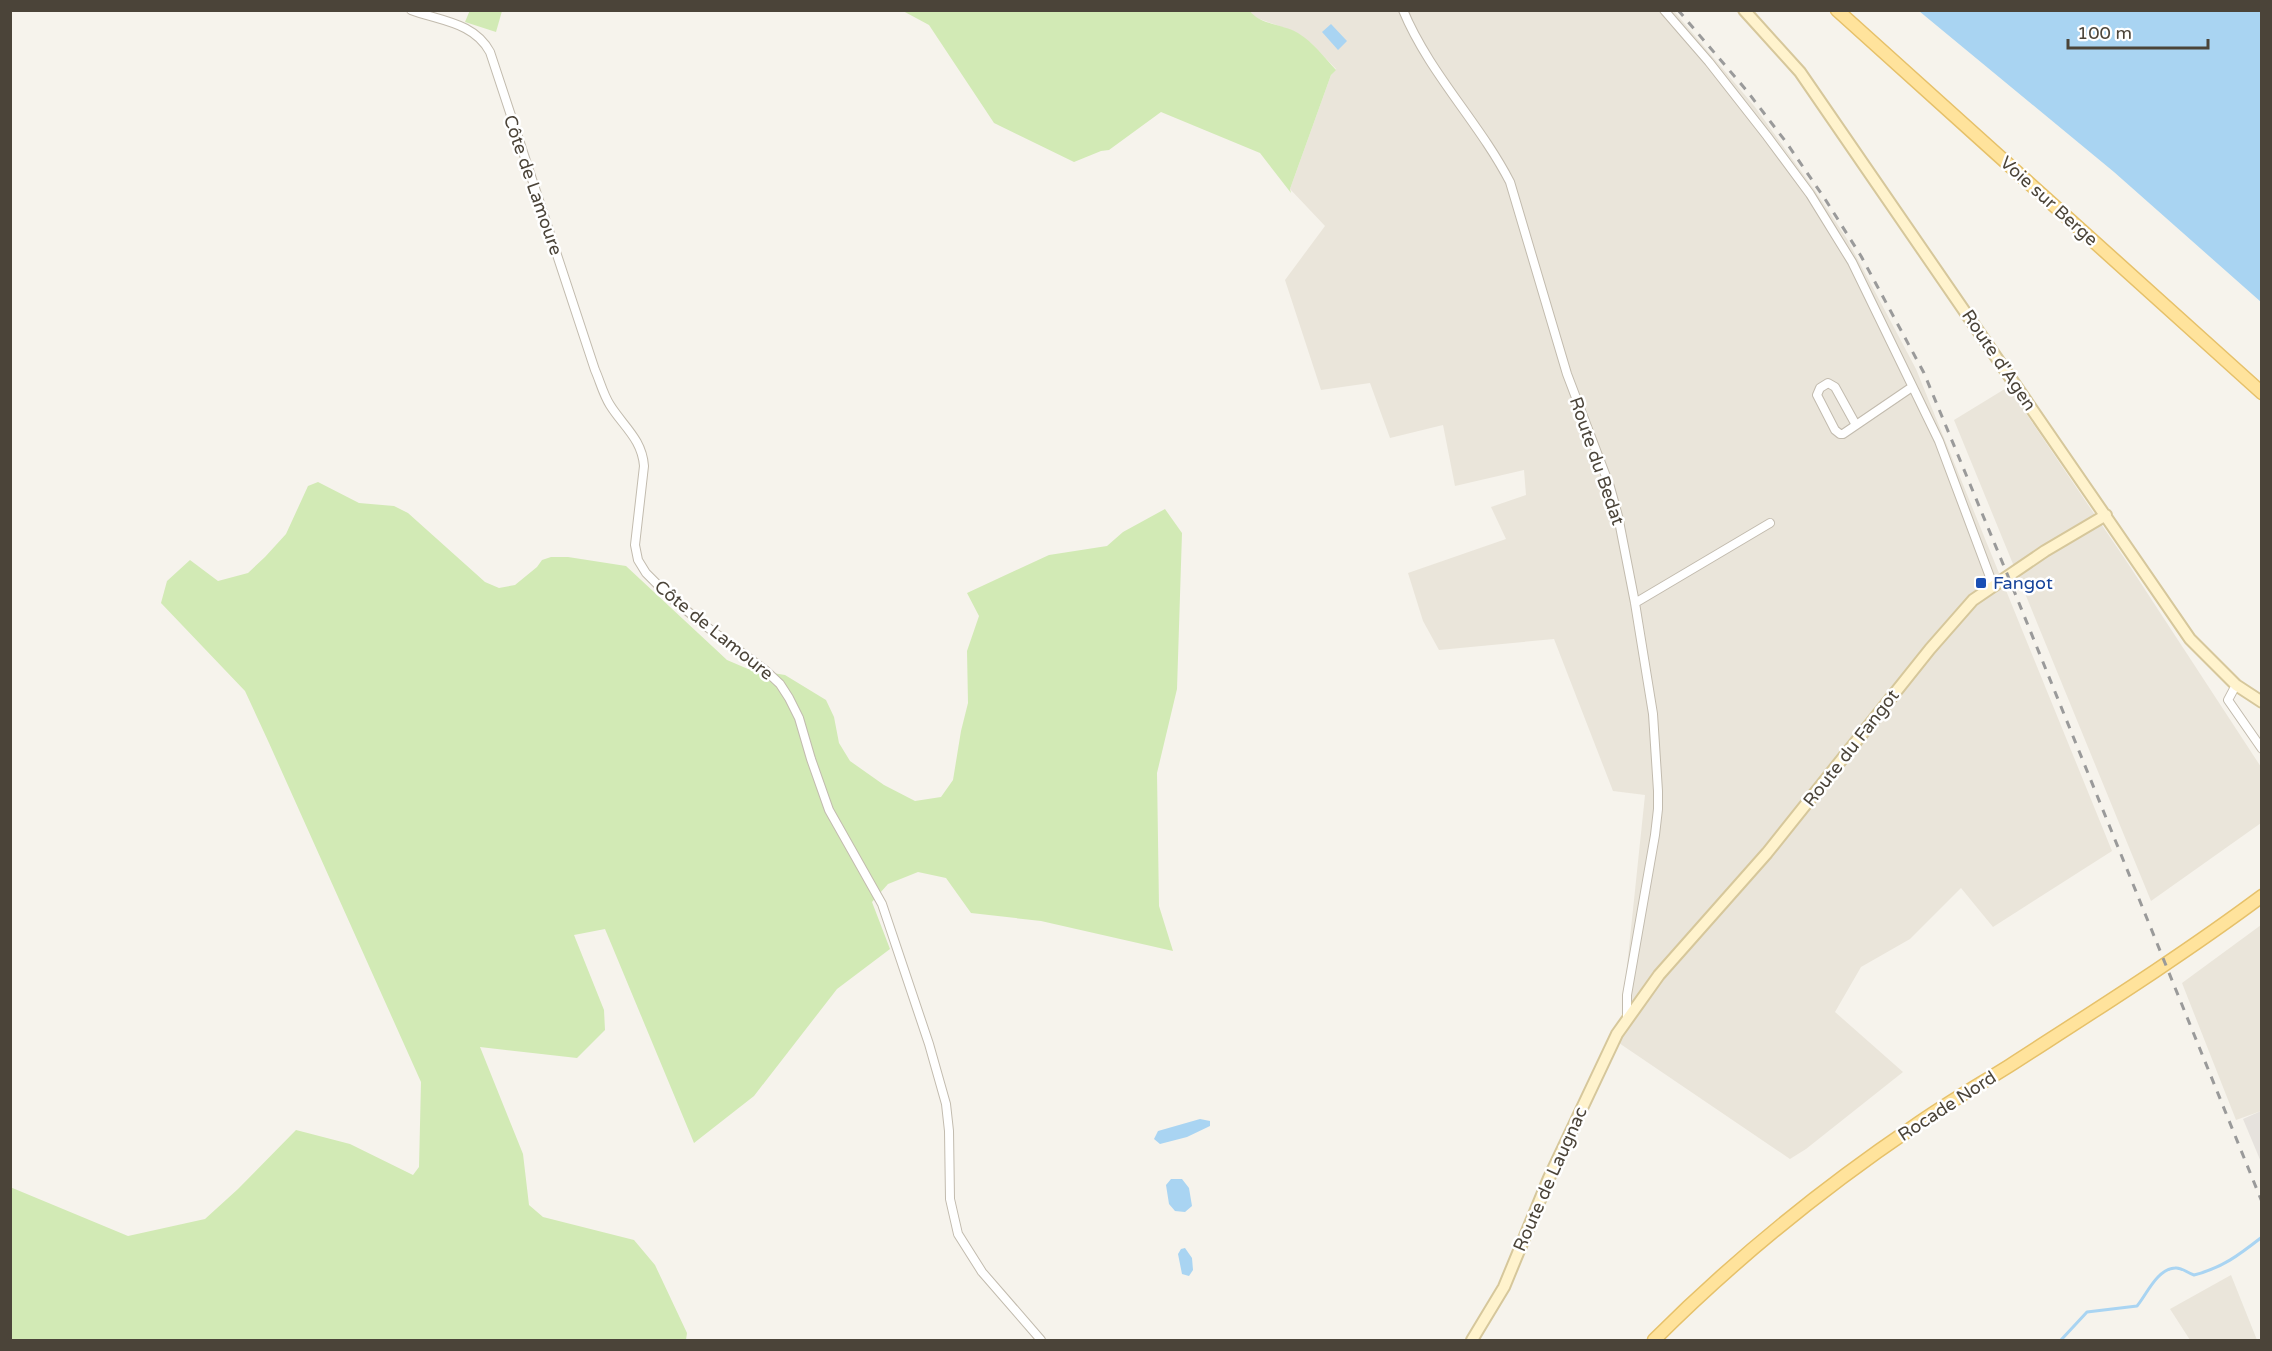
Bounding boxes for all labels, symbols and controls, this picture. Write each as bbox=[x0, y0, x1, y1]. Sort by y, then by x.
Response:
scale bar bbox=[2068, 12, 2208, 50]
text: 100 m bbox=[2077, 22, 2132, 44]
street label: Côte de Lamoure bbox=[499, 112, 567, 258]
street label: Voie sur Berge bbox=[1996, 151, 2102, 251]
street label: Route d'Agen bbox=[1957, 305, 2041, 415]
street label: Route du Bedat bbox=[1565, 394, 1629, 528]
place label: Fangot bbox=[1993, 572, 2053, 594]
street label: Côte de Lamoure bbox=[650, 575, 778, 685]
marker: Fangot bbox=[1974, 576, 1988, 590]
street label: Route du Fangot bbox=[1798, 685, 1904, 811]
street label: Rocade Nord bbox=[1894, 1066, 2000, 1146]
street label: Route de Laugnac bbox=[1508, 1103, 1592, 1255]

